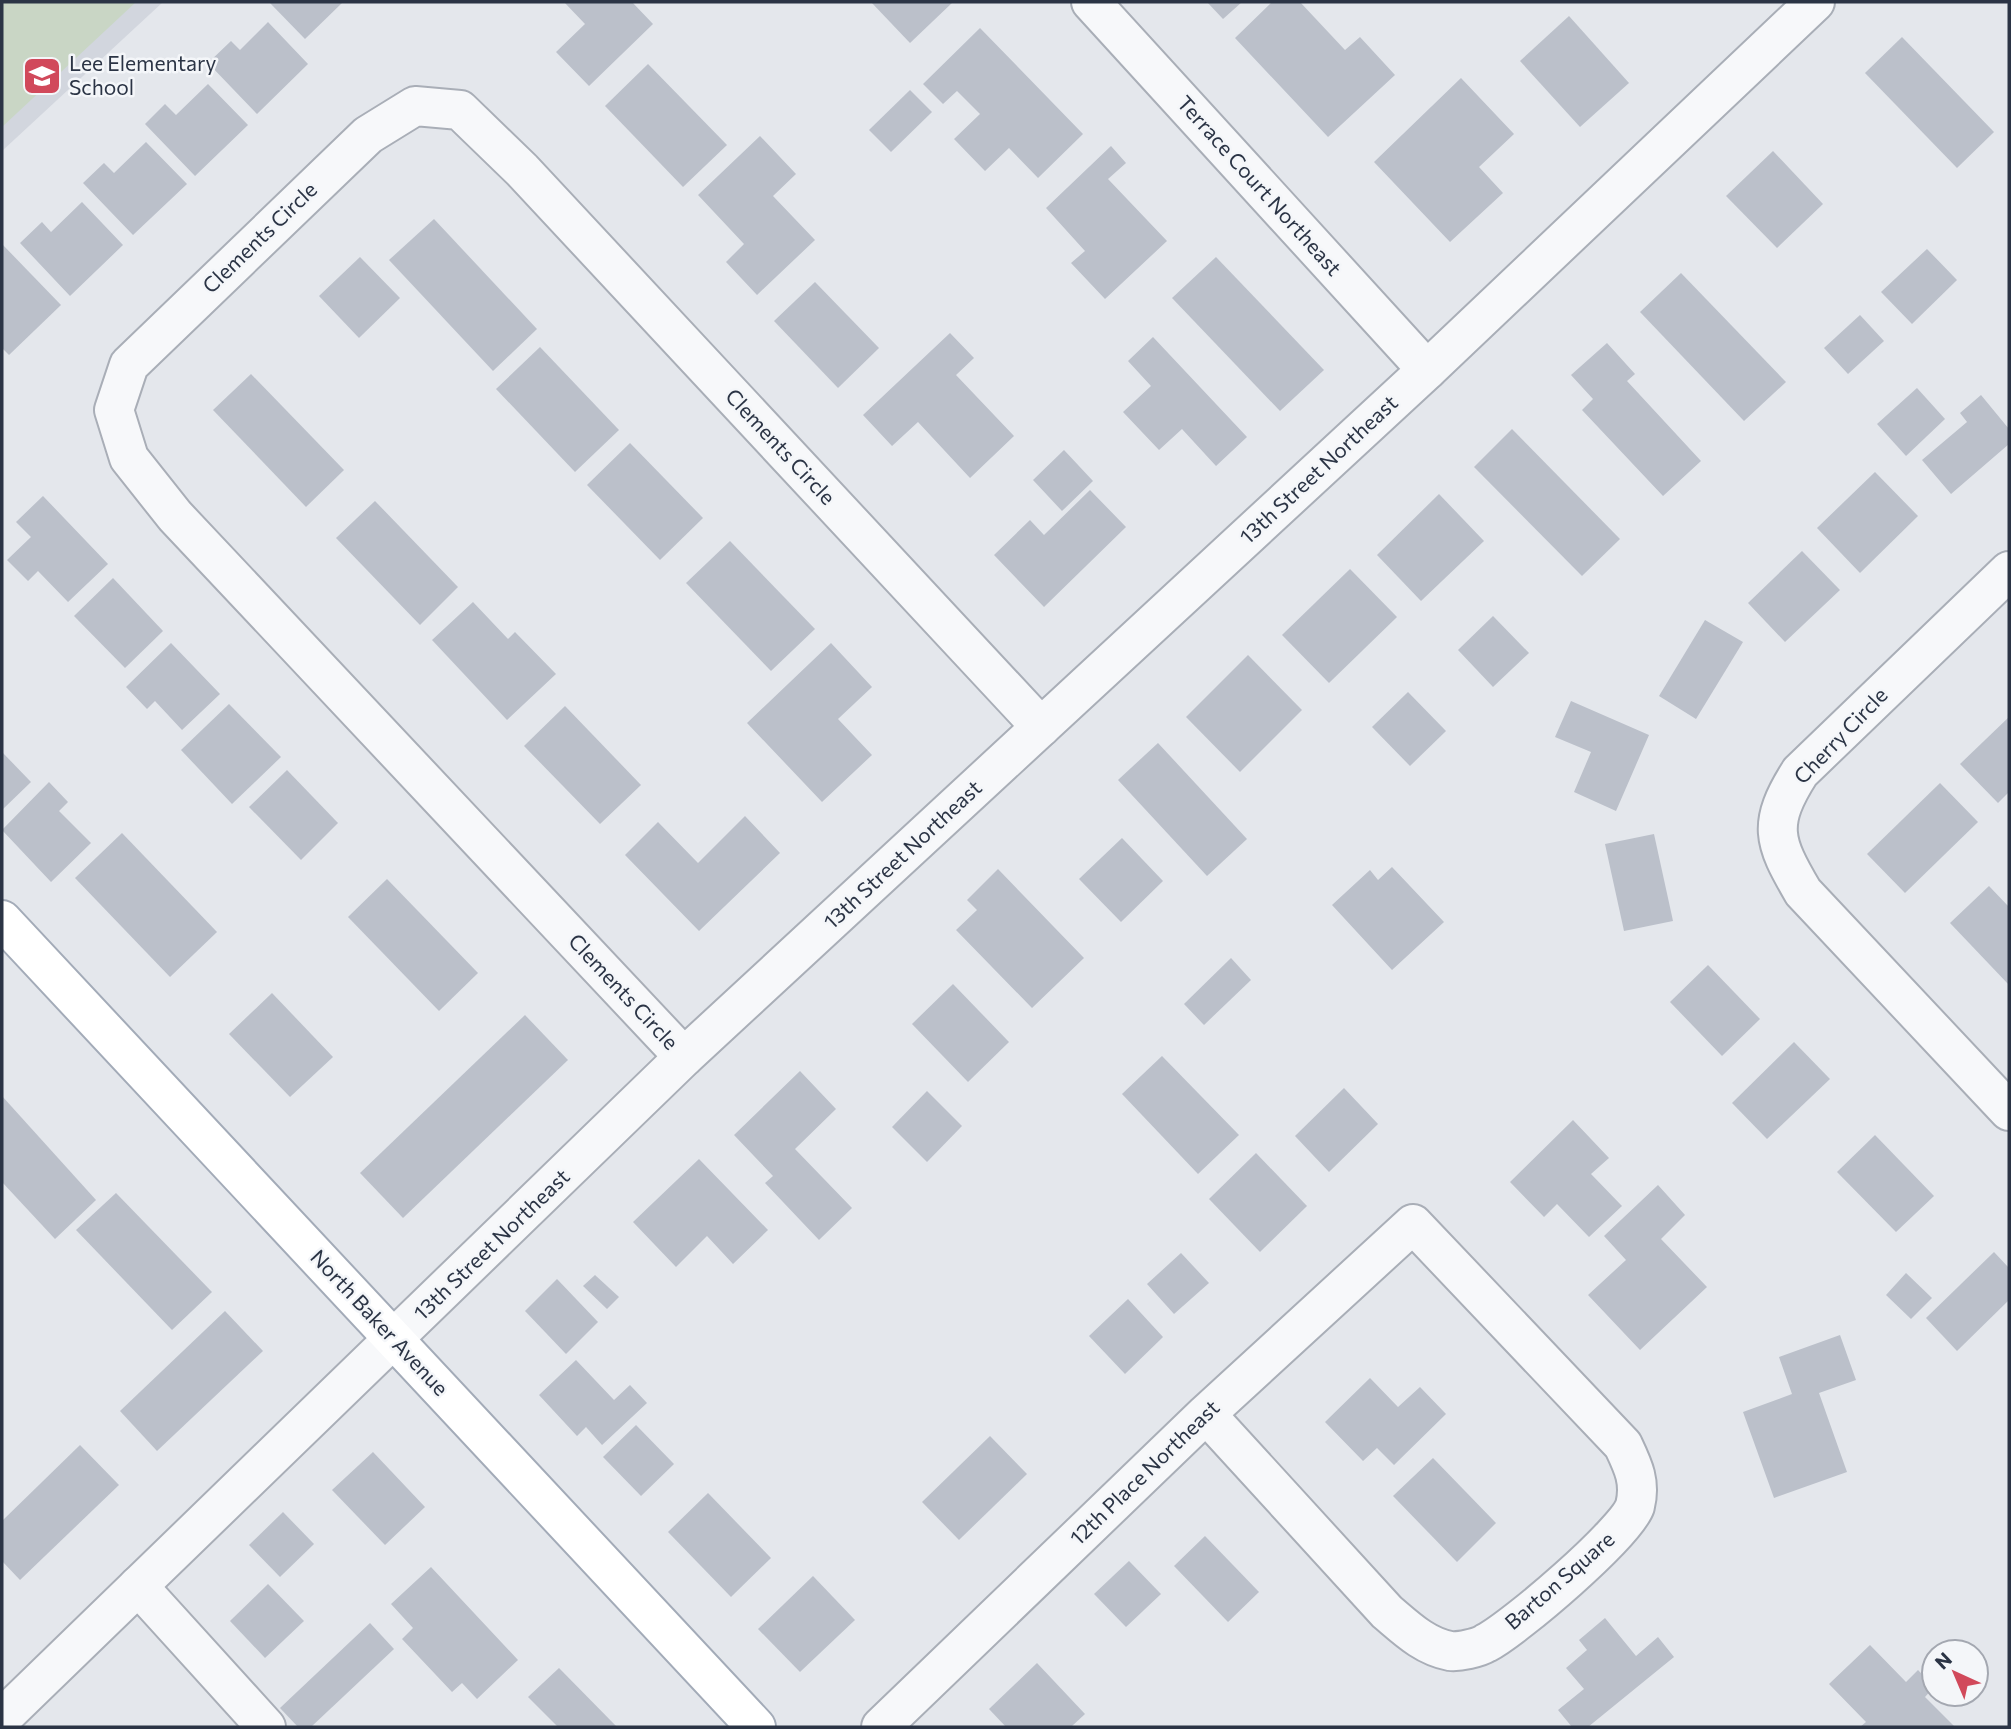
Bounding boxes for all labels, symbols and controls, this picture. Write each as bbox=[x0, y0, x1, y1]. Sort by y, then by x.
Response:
place label: Lee Elementary School bbox=[69, 50, 216, 99]
school or university icon: Lee Elementary School bbox=[21, 55, 63, 97]
street label: Terrace Court Northeast bbox=[1173, 90, 1347, 280]
street label: Clements Circle bbox=[197, 176, 321, 298]
street label: Clements Circle bbox=[721, 383, 841, 509]
street label: 13th Street Northeast bbox=[1234, 389, 1402, 548]
street label: Cherry Circle bbox=[1788, 682, 1892, 788]
street label: 13th Street Northeast bbox=[818, 774, 986, 933]
street label: Clements Circle bbox=[564, 928, 684, 1054]
street label: 13th Street Northeast bbox=[408, 1163, 574, 1325]
street label: North Baker Avenue bbox=[306, 1244, 454, 1400]
street label: 12th Place Northeast bbox=[1064, 1394, 1224, 1550]
street label: Barton Square bbox=[1499, 1526, 1619, 1634]
north arrow bbox=[1920, 1638, 1990, 1708]
text: N bbox=[1930, 1647, 1956, 1674]

